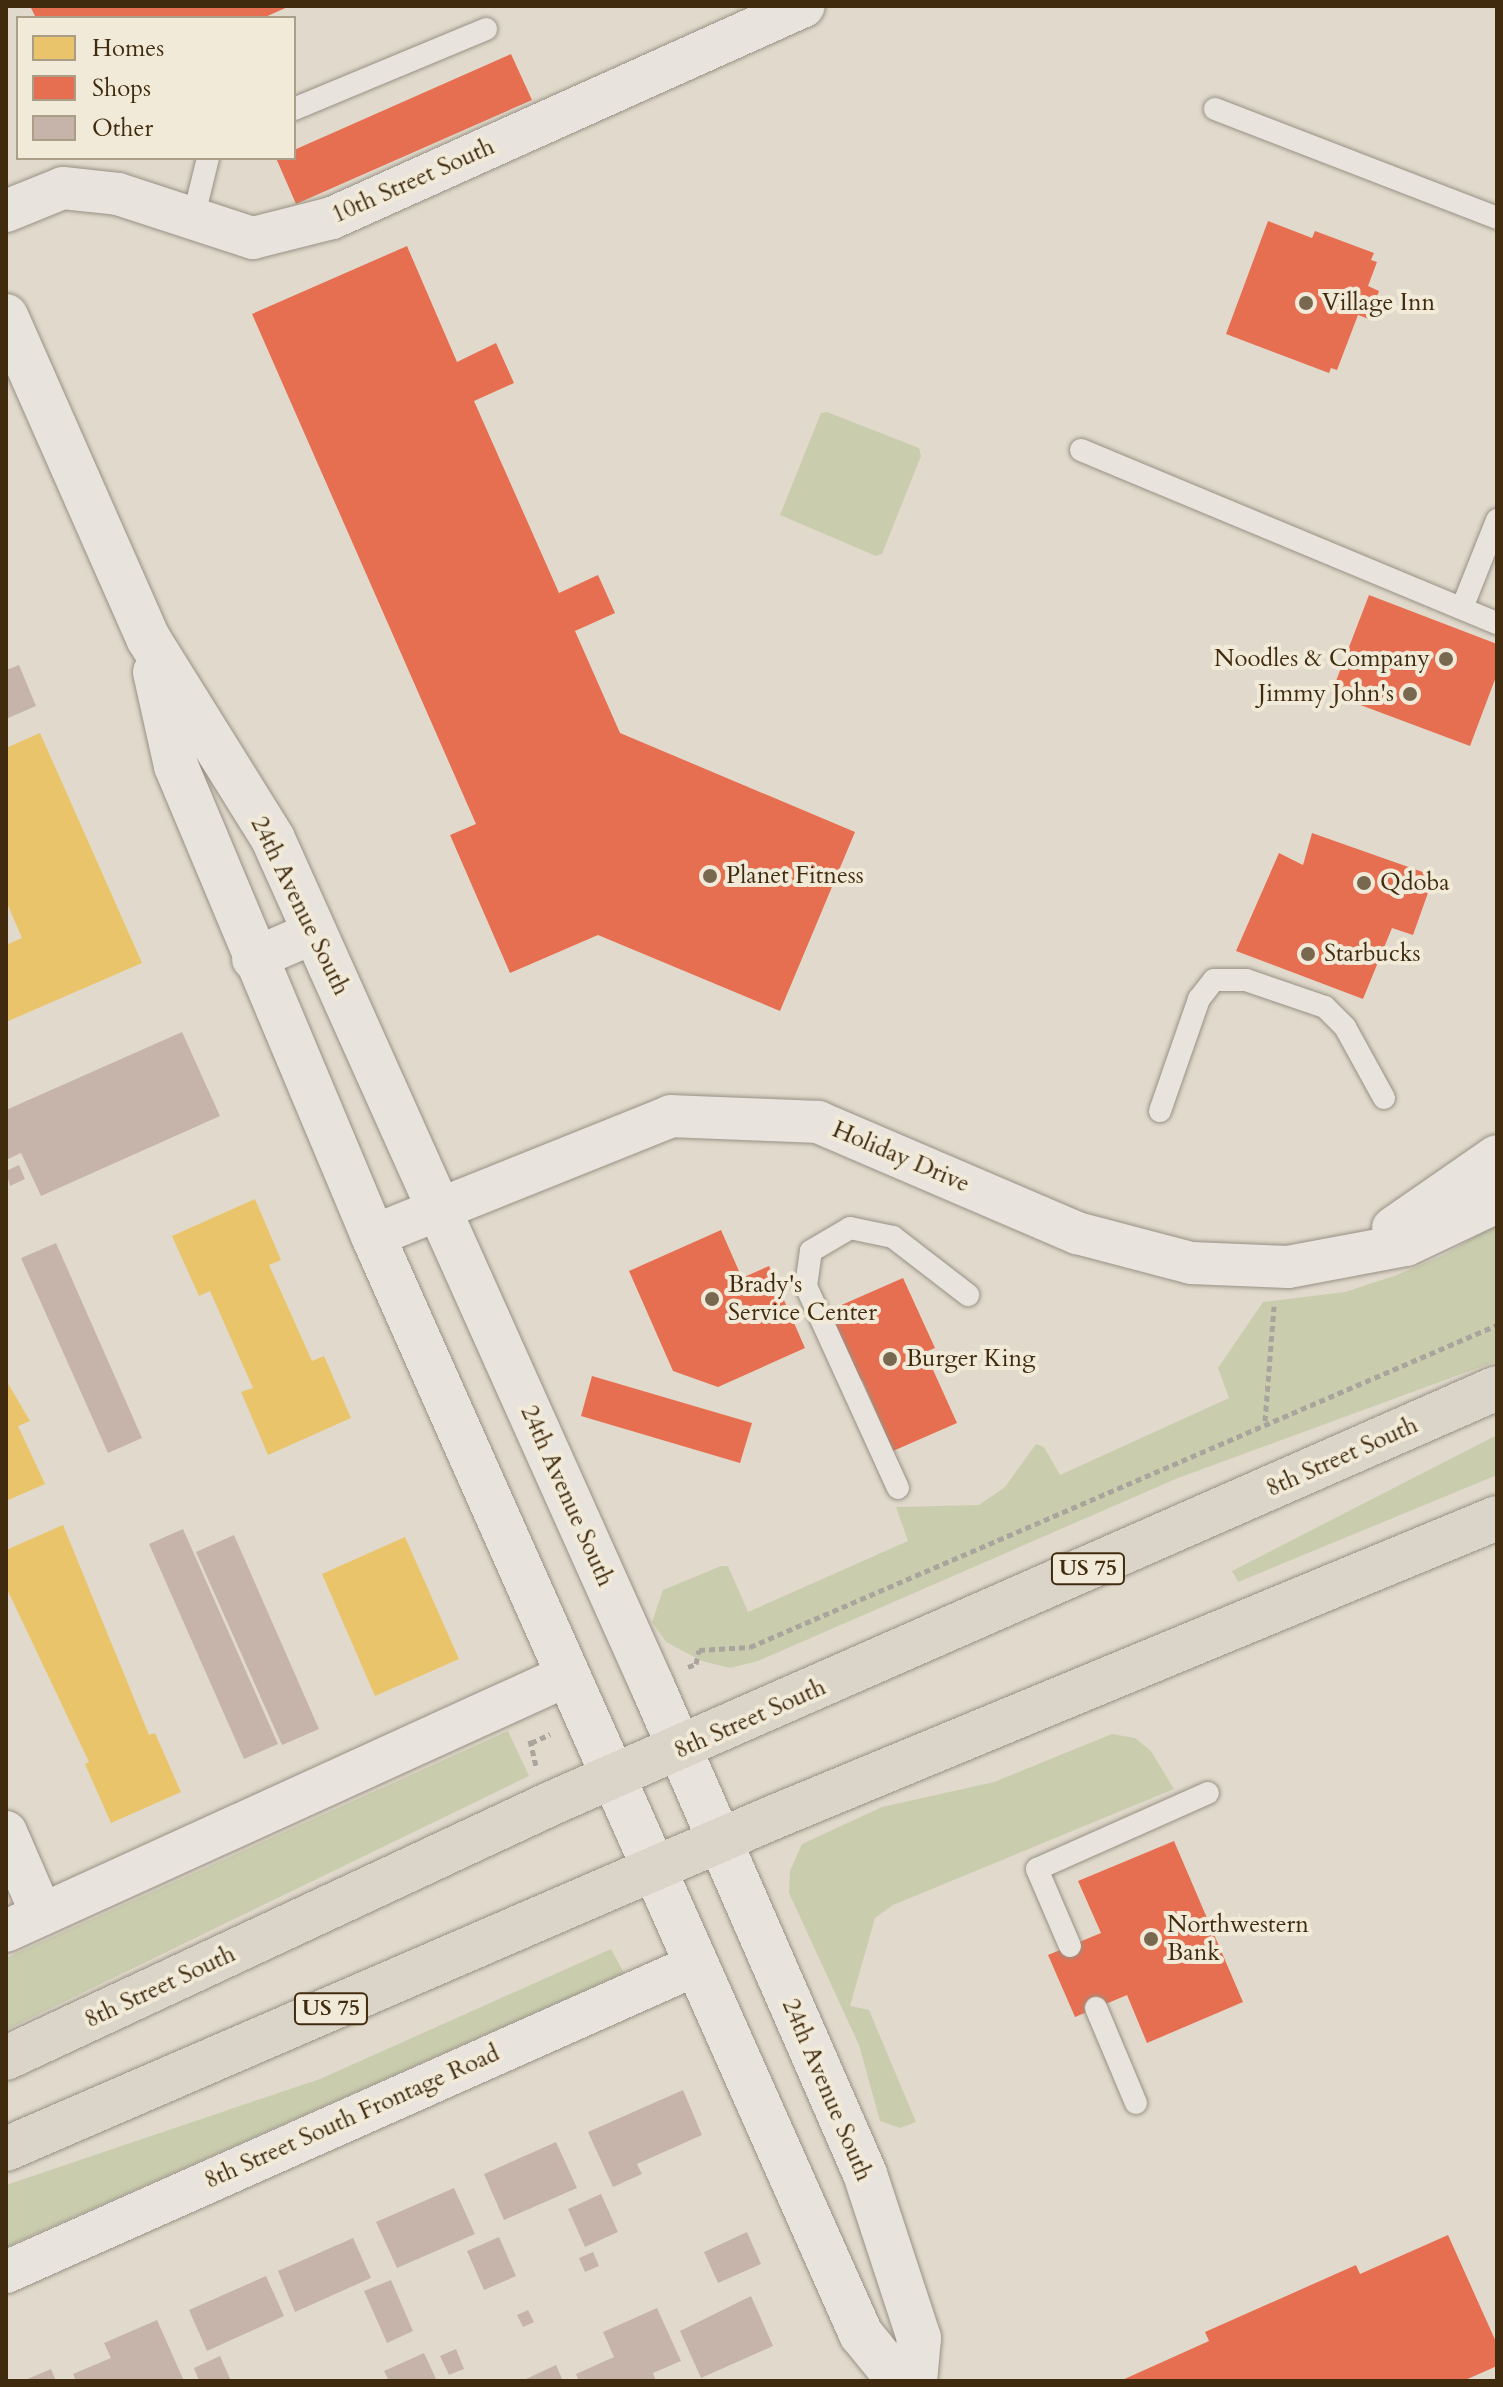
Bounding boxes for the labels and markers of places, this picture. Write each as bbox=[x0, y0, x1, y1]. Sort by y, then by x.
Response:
place label: Village Inn bbox=[1322, 289, 1435, 317]
marker: Village Inn bbox=[1297, 294, 1315, 312]
place label: Noodles & Company bbox=[1214, 645, 1430, 673]
marker: Noodles & Company bbox=[1437, 650, 1455, 668]
place label: Jimmy John's bbox=[1258, 680, 1394, 708]
marker: Jimmy John's bbox=[1401, 685, 1419, 703]
place label: Planet Fitness bbox=[726, 862, 864, 890]
marker: Planet Fitness bbox=[701, 867, 719, 885]
place label: Qdoba bbox=[1380, 869, 1450, 897]
marker: Qdoba bbox=[1355, 874, 1373, 892]
place label: Starbucks bbox=[1324, 940, 1421, 968]
marker: Starbucks bbox=[1299, 945, 1317, 963]
place label: Brady's Service Center bbox=[728, 1271, 877, 1327]
marker: Brady's Service Center bbox=[703, 1290, 721, 1308]
place label: Burger King bbox=[906, 1345, 1035, 1373]
marker: Burger King bbox=[881, 1350, 899, 1368]
place label: Northwestern Bank bbox=[1167, 1911, 1309, 1967]
marker: Northwestern Bank bbox=[1142, 1930, 1160, 1948]

